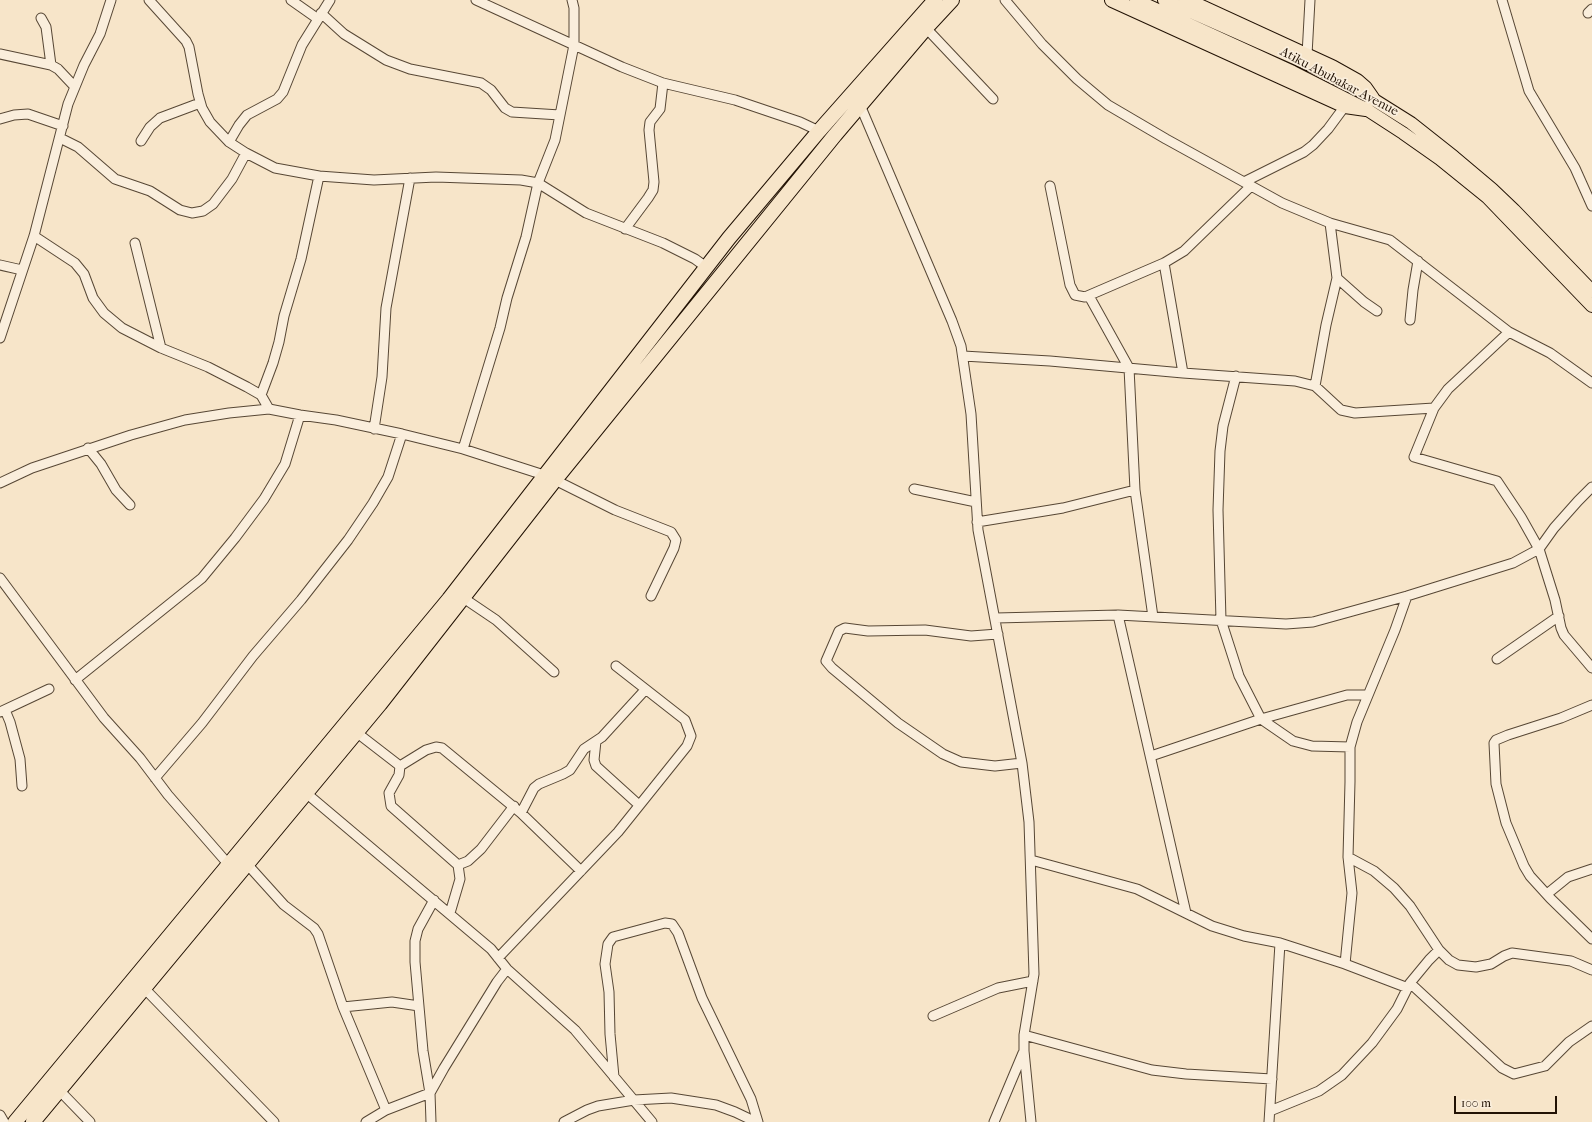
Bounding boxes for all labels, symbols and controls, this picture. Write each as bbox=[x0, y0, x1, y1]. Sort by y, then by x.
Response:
street label: Atiku Abubakar Avenue bbox=[1277, 44, 1401, 120]
scale bar bbox=[1456, 1088, 1559, 1114]
text: 100 m bbox=[1461, 1096, 1491, 1110]

